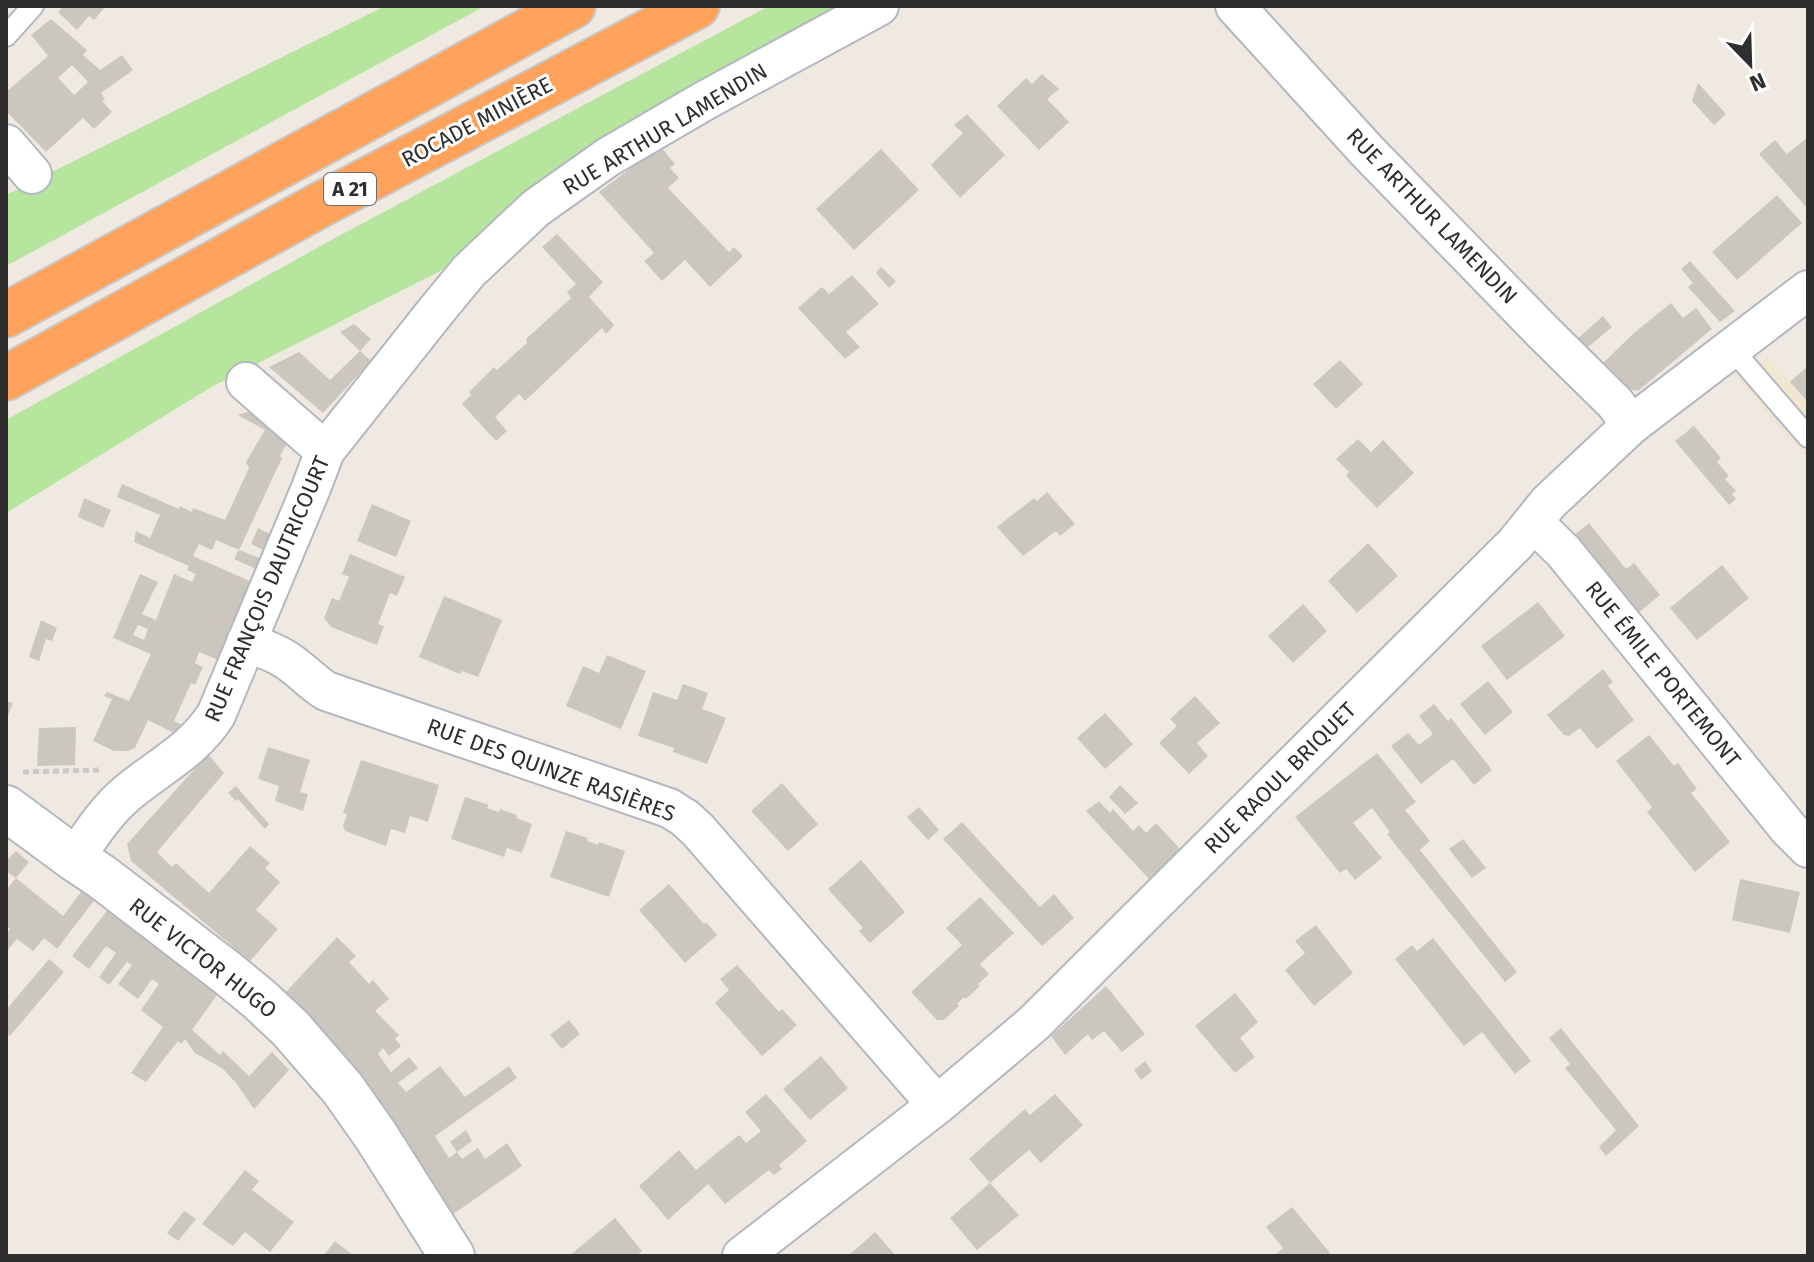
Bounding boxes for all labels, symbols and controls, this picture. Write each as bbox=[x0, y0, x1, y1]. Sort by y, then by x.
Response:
north arrow bbox=[1710, 24, 1790, 104]
street label: RUE ARTHUR LAMENDIN bbox=[558, 57, 772, 201]
text: N bbox=[1746, 67, 1770, 97]
street label: ROCADE MINIÈRE bbox=[397, 71, 557, 173]
street label: RUE ARTHUR LAMENDIN bbox=[1341, 122, 1523, 310]
road number: A 21 bbox=[324, 173, 376, 205]
street label: RUE FRANÇOIS DAUTRICOURT bbox=[199, 451, 337, 727]
street label: RUE ÉMILE PORTEMONT bbox=[1580, 575, 1747, 773]
street label: RUE RAOUL BRIQUET bbox=[1198, 696, 1362, 860]
street label: RUE DES QUINZE RASIÈRES bbox=[423, 712, 679, 828]
street label: RUE VICTOR HUGO bbox=[124, 892, 282, 1024]

